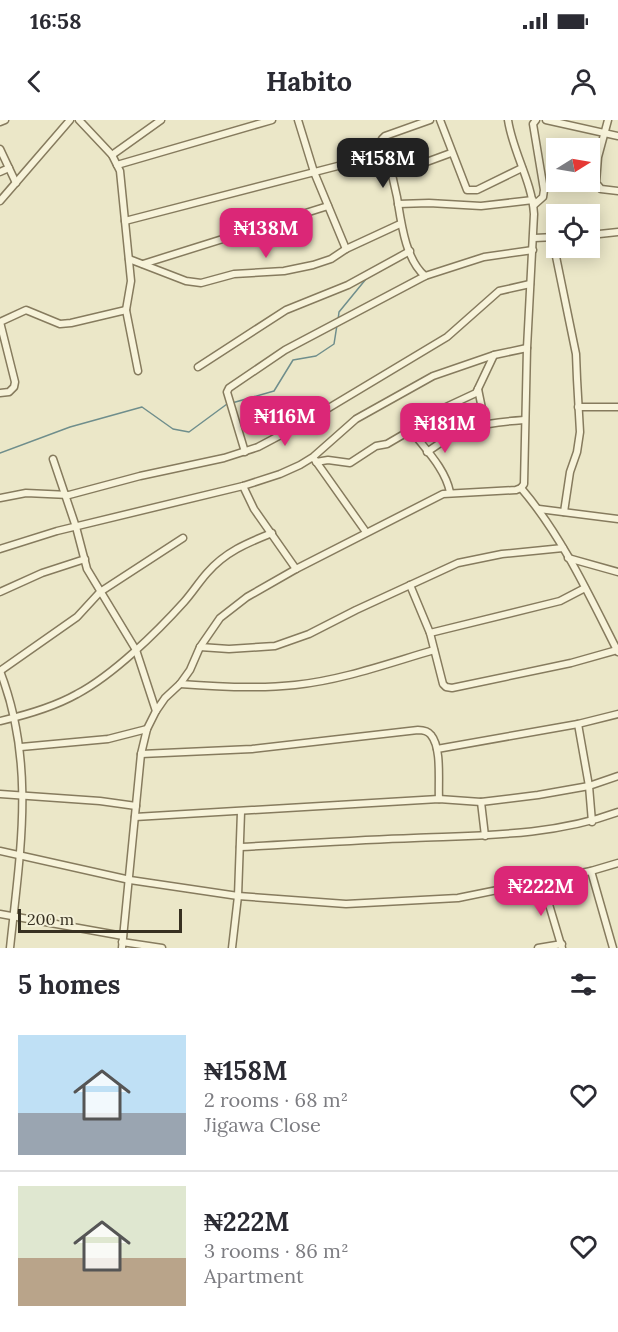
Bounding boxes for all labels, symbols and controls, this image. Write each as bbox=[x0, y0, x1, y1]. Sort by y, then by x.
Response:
text: 16:58 bbox=[30, 7, 82, 35]
text: Habito bbox=[266, 64, 352, 98]
icon: back bbox=[18, 65, 51, 98]
icon: person bbox=[567, 65, 600, 98]
pin: ₦158M bbox=[341, 138, 425, 189]
north arrow bbox=[546, 138, 600, 192]
map controls bbox=[546, 138, 600, 258]
text: ₦158M bbox=[351, 145, 415, 170]
button: locate bbox=[546, 204, 600, 258]
pin: ₦138M bbox=[224, 208, 308, 259]
text: ₦138M bbox=[234, 215, 298, 240]
pin: ₦116M bbox=[243, 396, 327, 447]
text: ₦116M bbox=[254, 403, 316, 428]
pin: ₦181M bbox=[403, 403, 487, 454]
text: ₦181M bbox=[414, 410, 476, 435]
pin: ₦222M bbox=[499, 866, 583, 917]
text: ₦222M bbox=[508, 873, 574, 898]
scale bar bbox=[18, 906, 182, 934]
text: 200 m bbox=[27, 909, 74, 929]
text: 5 homes bbox=[18, 968, 120, 1001]
icon: filters bbox=[567, 968, 600, 1001]
text: ₦158M bbox=[204, 1054, 288, 1087]
icon: home bbox=[66, 1059, 138, 1131]
icon: heart bbox=[567, 1079, 600, 1112]
text: 2 rooms · 68 m² bbox=[204, 1087, 348, 1112]
text: Jigawa Close bbox=[204, 1112, 321, 1137]
text: ₦222M bbox=[204, 1205, 290, 1238]
icon: home bbox=[66, 1210, 138, 1282]
icon: heart bbox=[567, 1230, 600, 1263]
text: 3 rooms · 86 m² bbox=[204, 1238, 349, 1263]
text: Apartment bbox=[204, 1263, 304, 1288]

